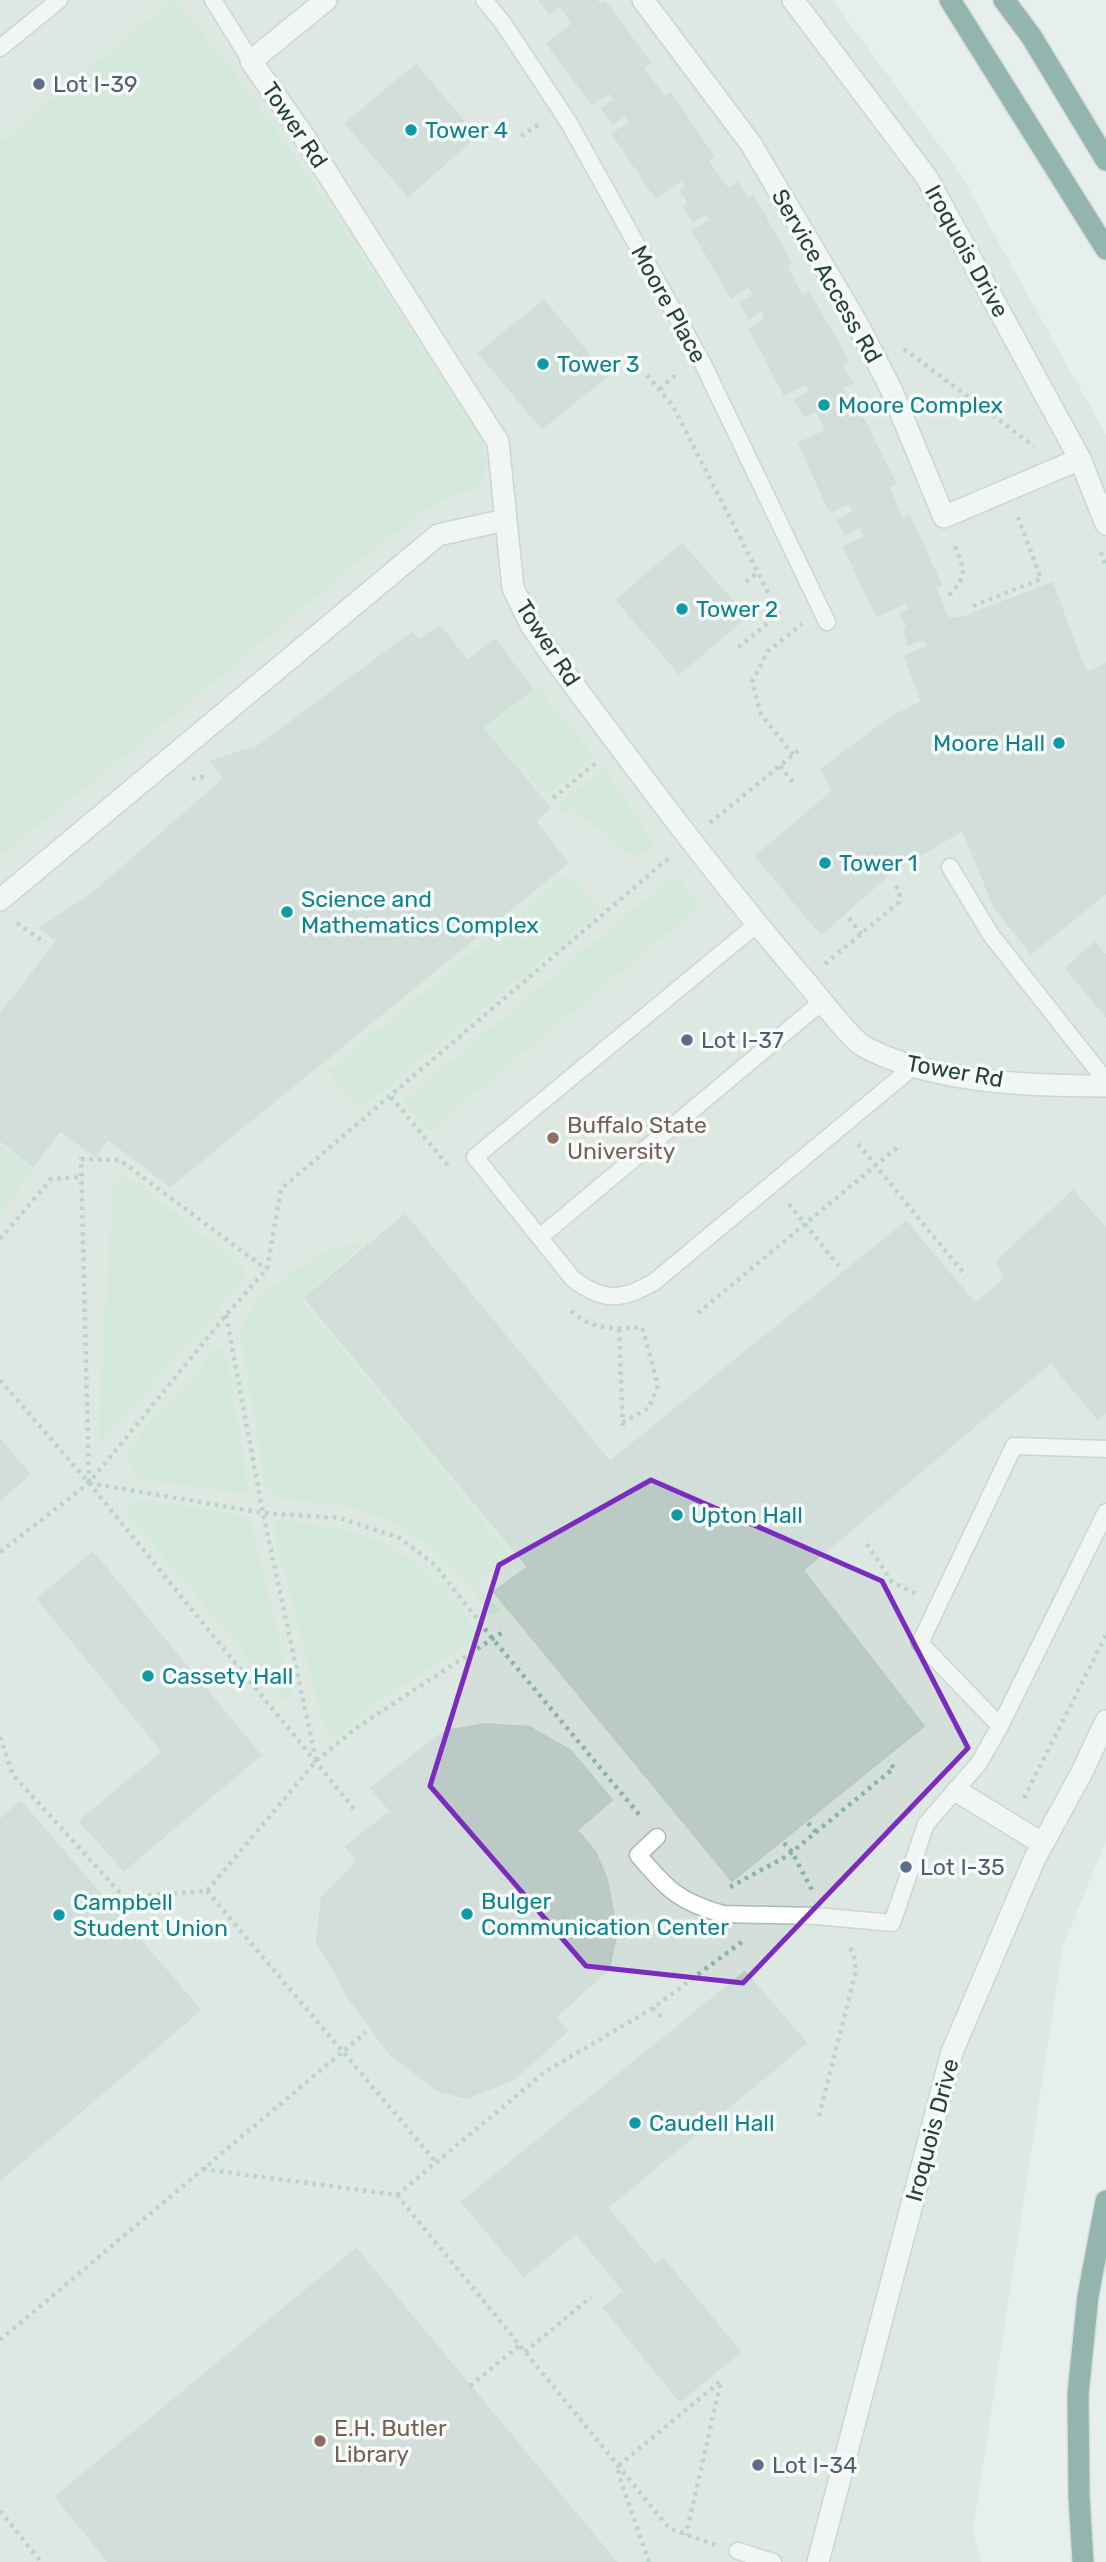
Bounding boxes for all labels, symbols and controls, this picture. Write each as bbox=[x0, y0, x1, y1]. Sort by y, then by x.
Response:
place label: Lot I-39 bbox=[53, 70, 138, 98]
marker: Lot I-39 bbox=[31, 76, 47, 92]
street label: Tower Rd bbox=[256, 77, 334, 173]
place label: Tower 4 bbox=[425, 116, 508, 144]
marker: Tower 4 bbox=[403, 122, 419, 138]
street label: Iroquois Drive bbox=[919, 180, 1015, 322]
street label: Service Access Rd bbox=[766, 184, 888, 368]
street label: Moore Place bbox=[625, 240, 713, 368]
place label: Tower 3 bbox=[557, 350, 640, 378]
marker: Tower 3 bbox=[535, 356, 551, 372]
place label: Moore Complex bbox=[838, 391, 1003, 419]
marker: Moore Complex bbox=[816, 397, 832, 413]
street label: Tower Rd bbox=[510, 594, 586, 692]
place label: Tower 2 bbox=[696, 595, 778, 623]
marker: Tower 2 bbox=[674, 601, 690, 617]
place label: Moore Hall bbox=[933, 729, 1045, 757]
marker: Moore Hall bbox=[1051, 735, 1067, 751]
place label: Tower 1 bbox=[839, 849, 918, 877]
marker: Tower 1 bbox=[817, 855, 833, 871]
place label: Science and Mathematics Complex bbox=[301, 885, 539, 939]
marker: Science and Mathematics Complex bbox=[279, 904, 295, 920]
place label: Lot I-37 bbox=[701, 1026, 784, 1054]
marker: Lot I-37 bbox=[679, 1032, 695, 1048]
street label: Tower Rd bbox=[905, 1049, 1005, 1093]
place label: Buffalo State University bbox=[567, 1111, 707, 1165]
marker: Buffalo State University bbox=[545, 1130, 561, 1146]
place label: Upton Hall bbox=[691, 1501, 803, 1529]
marker: Upton Hall bbox=[669, 1507, 685, 1523]
place label: Cassety Hall bbox=[162, 1662, 293, 1690]
marker: Cassety Hall bbox=[140, 1668, 156, 1684]
place label: Lot I-35 bbox=[920, 1853, 1005, 1881]
marker: Lot I-35 bbox=[898, 1859, 914, 1875]
place label: Bulger Communication Center bbox=[481, 1887, 729, 1941]
place label: Campbell Student Union bbox=[73, 1888, 228, 1942]
marker: Bulger Communication Center bbox=[459, 1906, 475, 1922]
marker: Campbell Student Union bbox=[51, 1907, 67, 1923]
street label: Iroquois Drive bbox=[899, 2055, 965, 2205]
place label: Caudell Hall bbox=[649, 2109, 775, 2137]
marker: Caudell Hall bbox=[627, 2115, 643, 2131]
place label: E.H. Butler Library bbox=[334, 2414, 447, 2468]
marker: E.H. Butler Library bbox=[312, 2433, 328, 2449]
place label: Lot I-34 bbox=[772, 2451, 857, 2479]
marker: Lot I-34 bbox=[750, 2457, 766, 2473]

